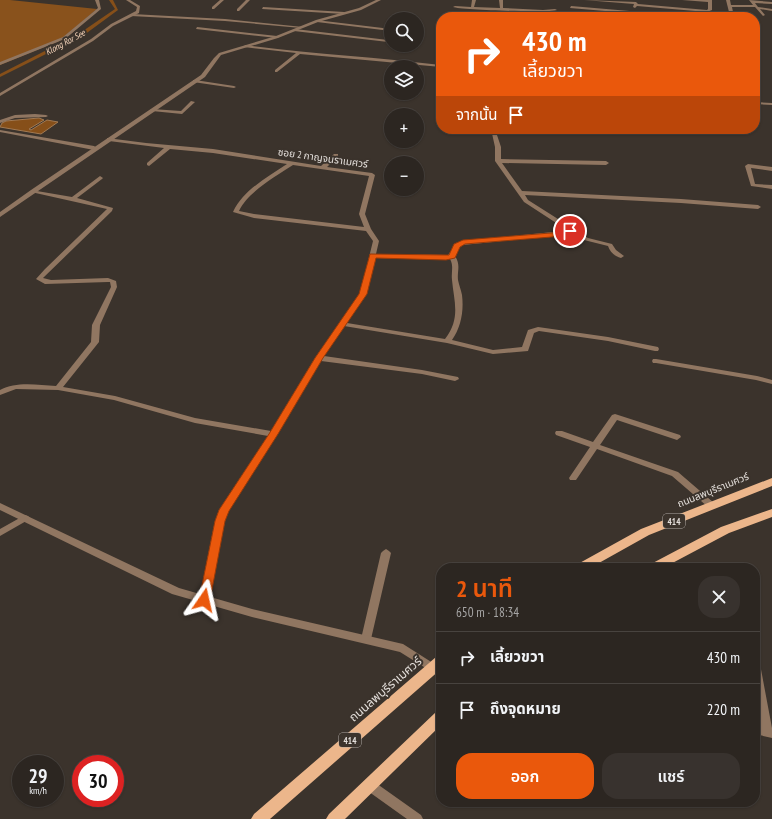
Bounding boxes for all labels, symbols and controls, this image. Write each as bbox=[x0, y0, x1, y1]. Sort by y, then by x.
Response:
map controls bbox=[384, 12, 424, 196]
button: search bbox=[384, 12, 424, 52]
text: 430 m bbox=[522, 22, 586, 59]
water label: Klong Ror See bbox=[43, 26, 88, 57]
icon: right bbox=[456, 28, 508, 80]
text: เลี้ยวขวา bbox=[522, 59, 583, 82]
button: layers bbox=[384, 60, 424, 100]
icon: arrive bbox=[505, 104, 527, 126]
text: จากนั้น bbox=[456, 105, 497, 124]
button: + bbox=[384, 108, 424, 148]
street label: ซอย 2 กาญจนราเมศวร์ bbox=[277, 145, 369, 171]
button: − bbox=[384, 156, 424, 196]
pin bbox=[553, 214, 587, 248]
icon: arrive bbox=[559, 220, 581, 242]
street label: ถนนลพบุรีราเมศวร์ bbox=[675, 470, 751, 510]
road number: 414 bbox=[663, 514, 685, 528]
text: 2 นาที bbox=[456, 573, 513, 604]
button: close bbox=[698, 576, 740, 618]
position arrow bbox=[183, 579, 225, 621]
text: 650 m · 18:34 bbox=[456, 604, 519, 621]
icon: right bbox=[456, 647, 478, 669]
text: เลี้ยวขวา bbox=[490, 647, 544, 666]
text: 430 m bbox=[707, 648, 740, 667]
street label: ถนนลพบุรีราเมศวร์ bbox=[346, 653, 425, 725]
icon: arrive bbox=[456, 699, 478, 721]
text: ถึงจุดหมาย bbox=[490, 699, 561, 718]
text: 220 m bbox=[707, 700, 740, 719]
road number: 414 bbox=[339, 733, 361, 747]
button: ออก bbox=[456, 753, 594, 799]
button: แชร์ bbox=[602, 753, 740, 799]
speed limit sign: 30 bbox=[72, 755, 124, 807]
text: 29 bbox=[28, 763, 48, 789]
text: km/h bbox=[29, 784, 47, 797]

